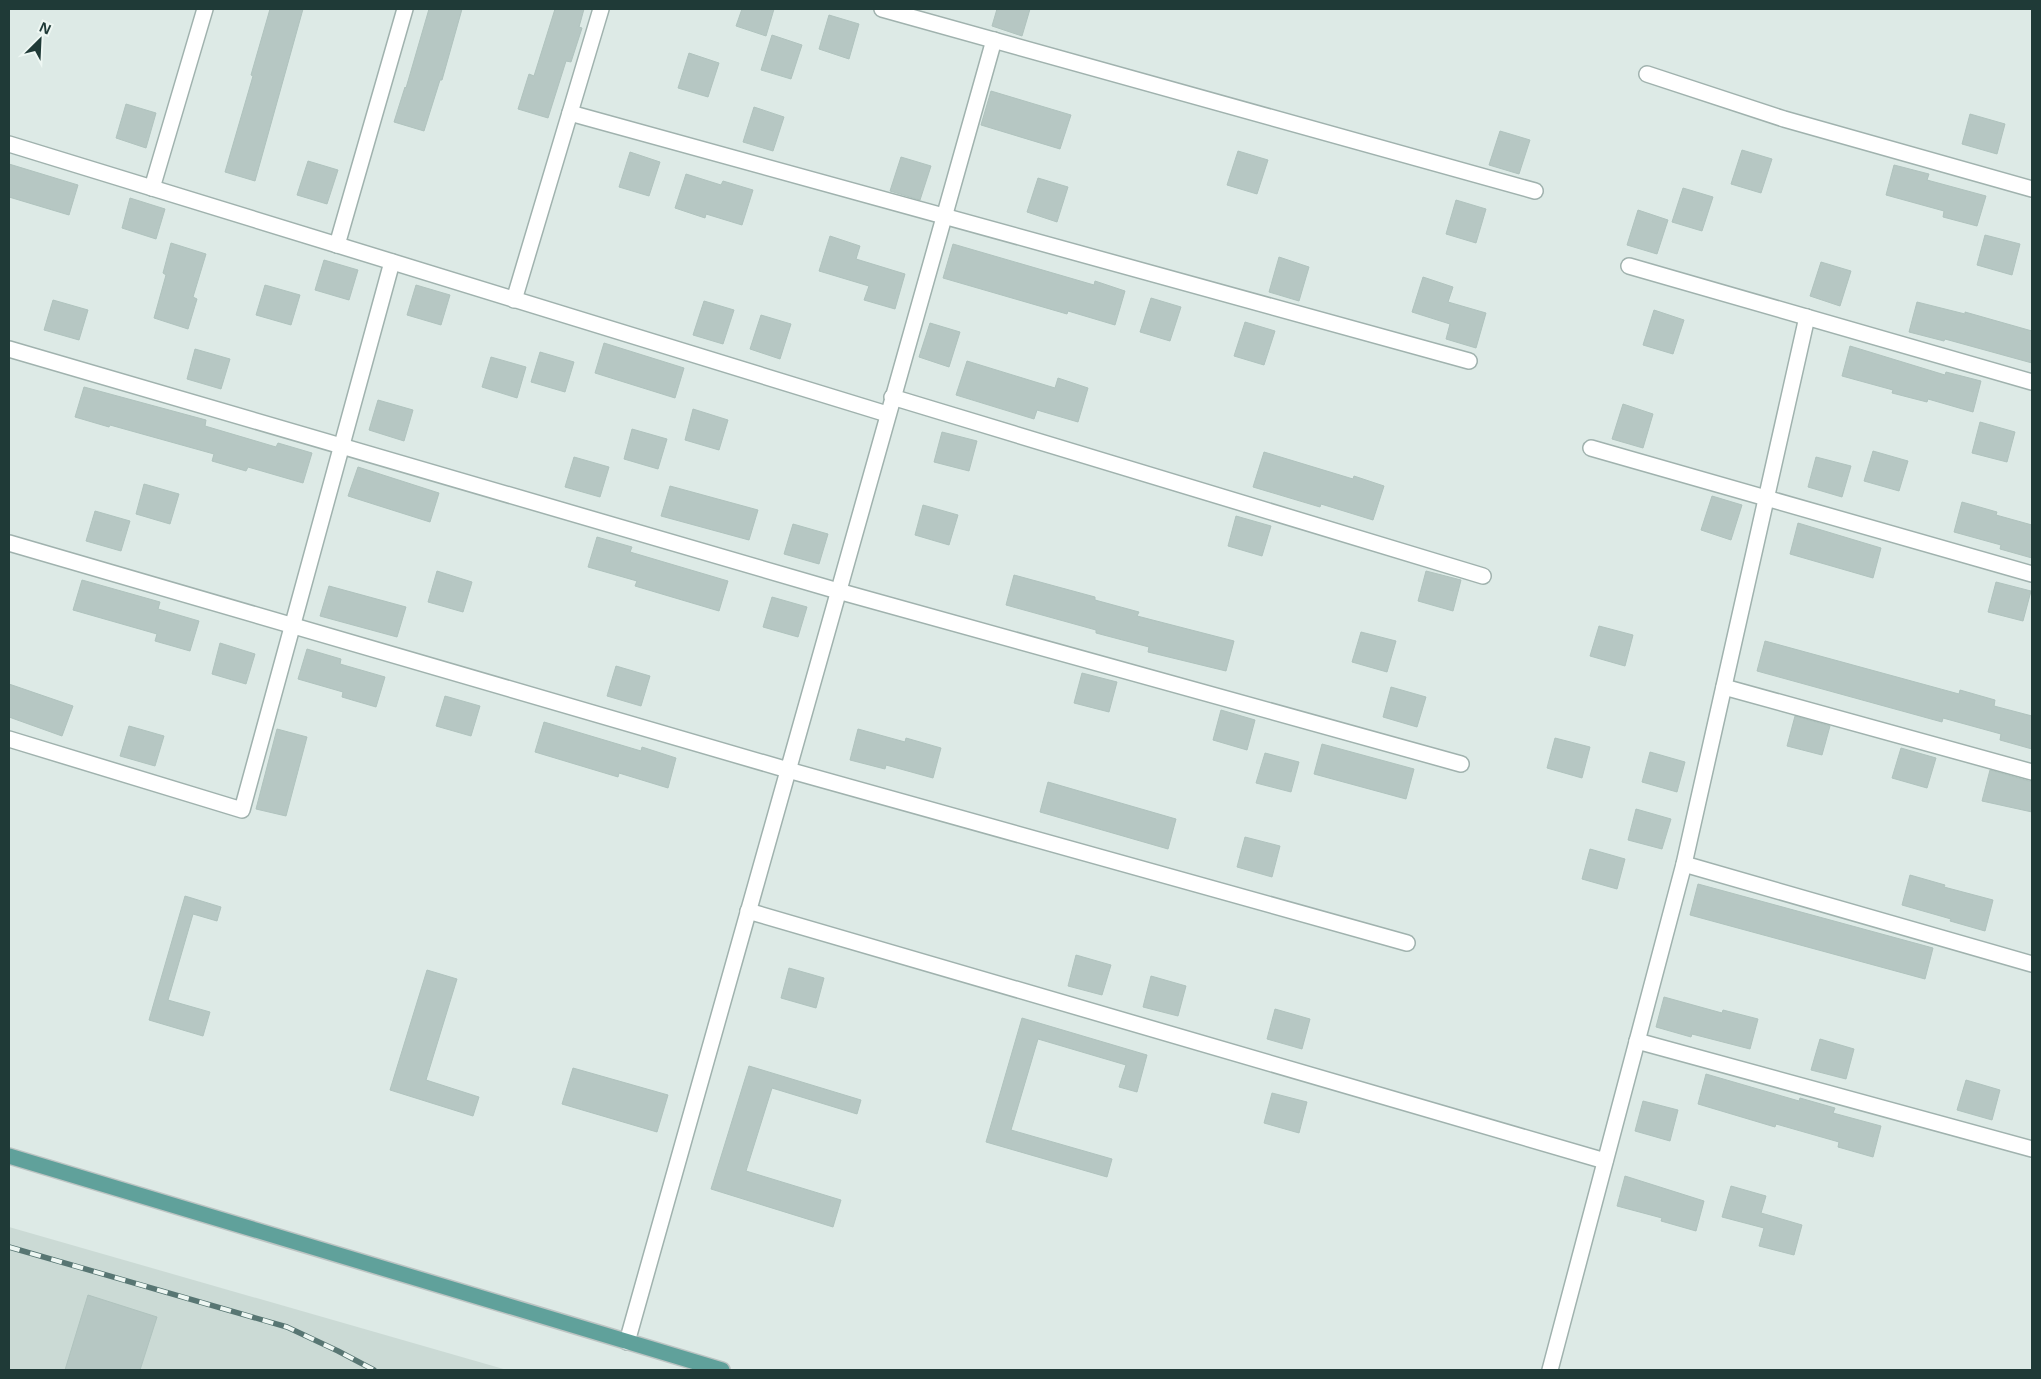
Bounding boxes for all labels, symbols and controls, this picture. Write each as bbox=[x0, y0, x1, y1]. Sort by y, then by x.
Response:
north arrow bbox=[15, 15, 65, 65]
text: N bbox=[36, 17, 55, 39]

